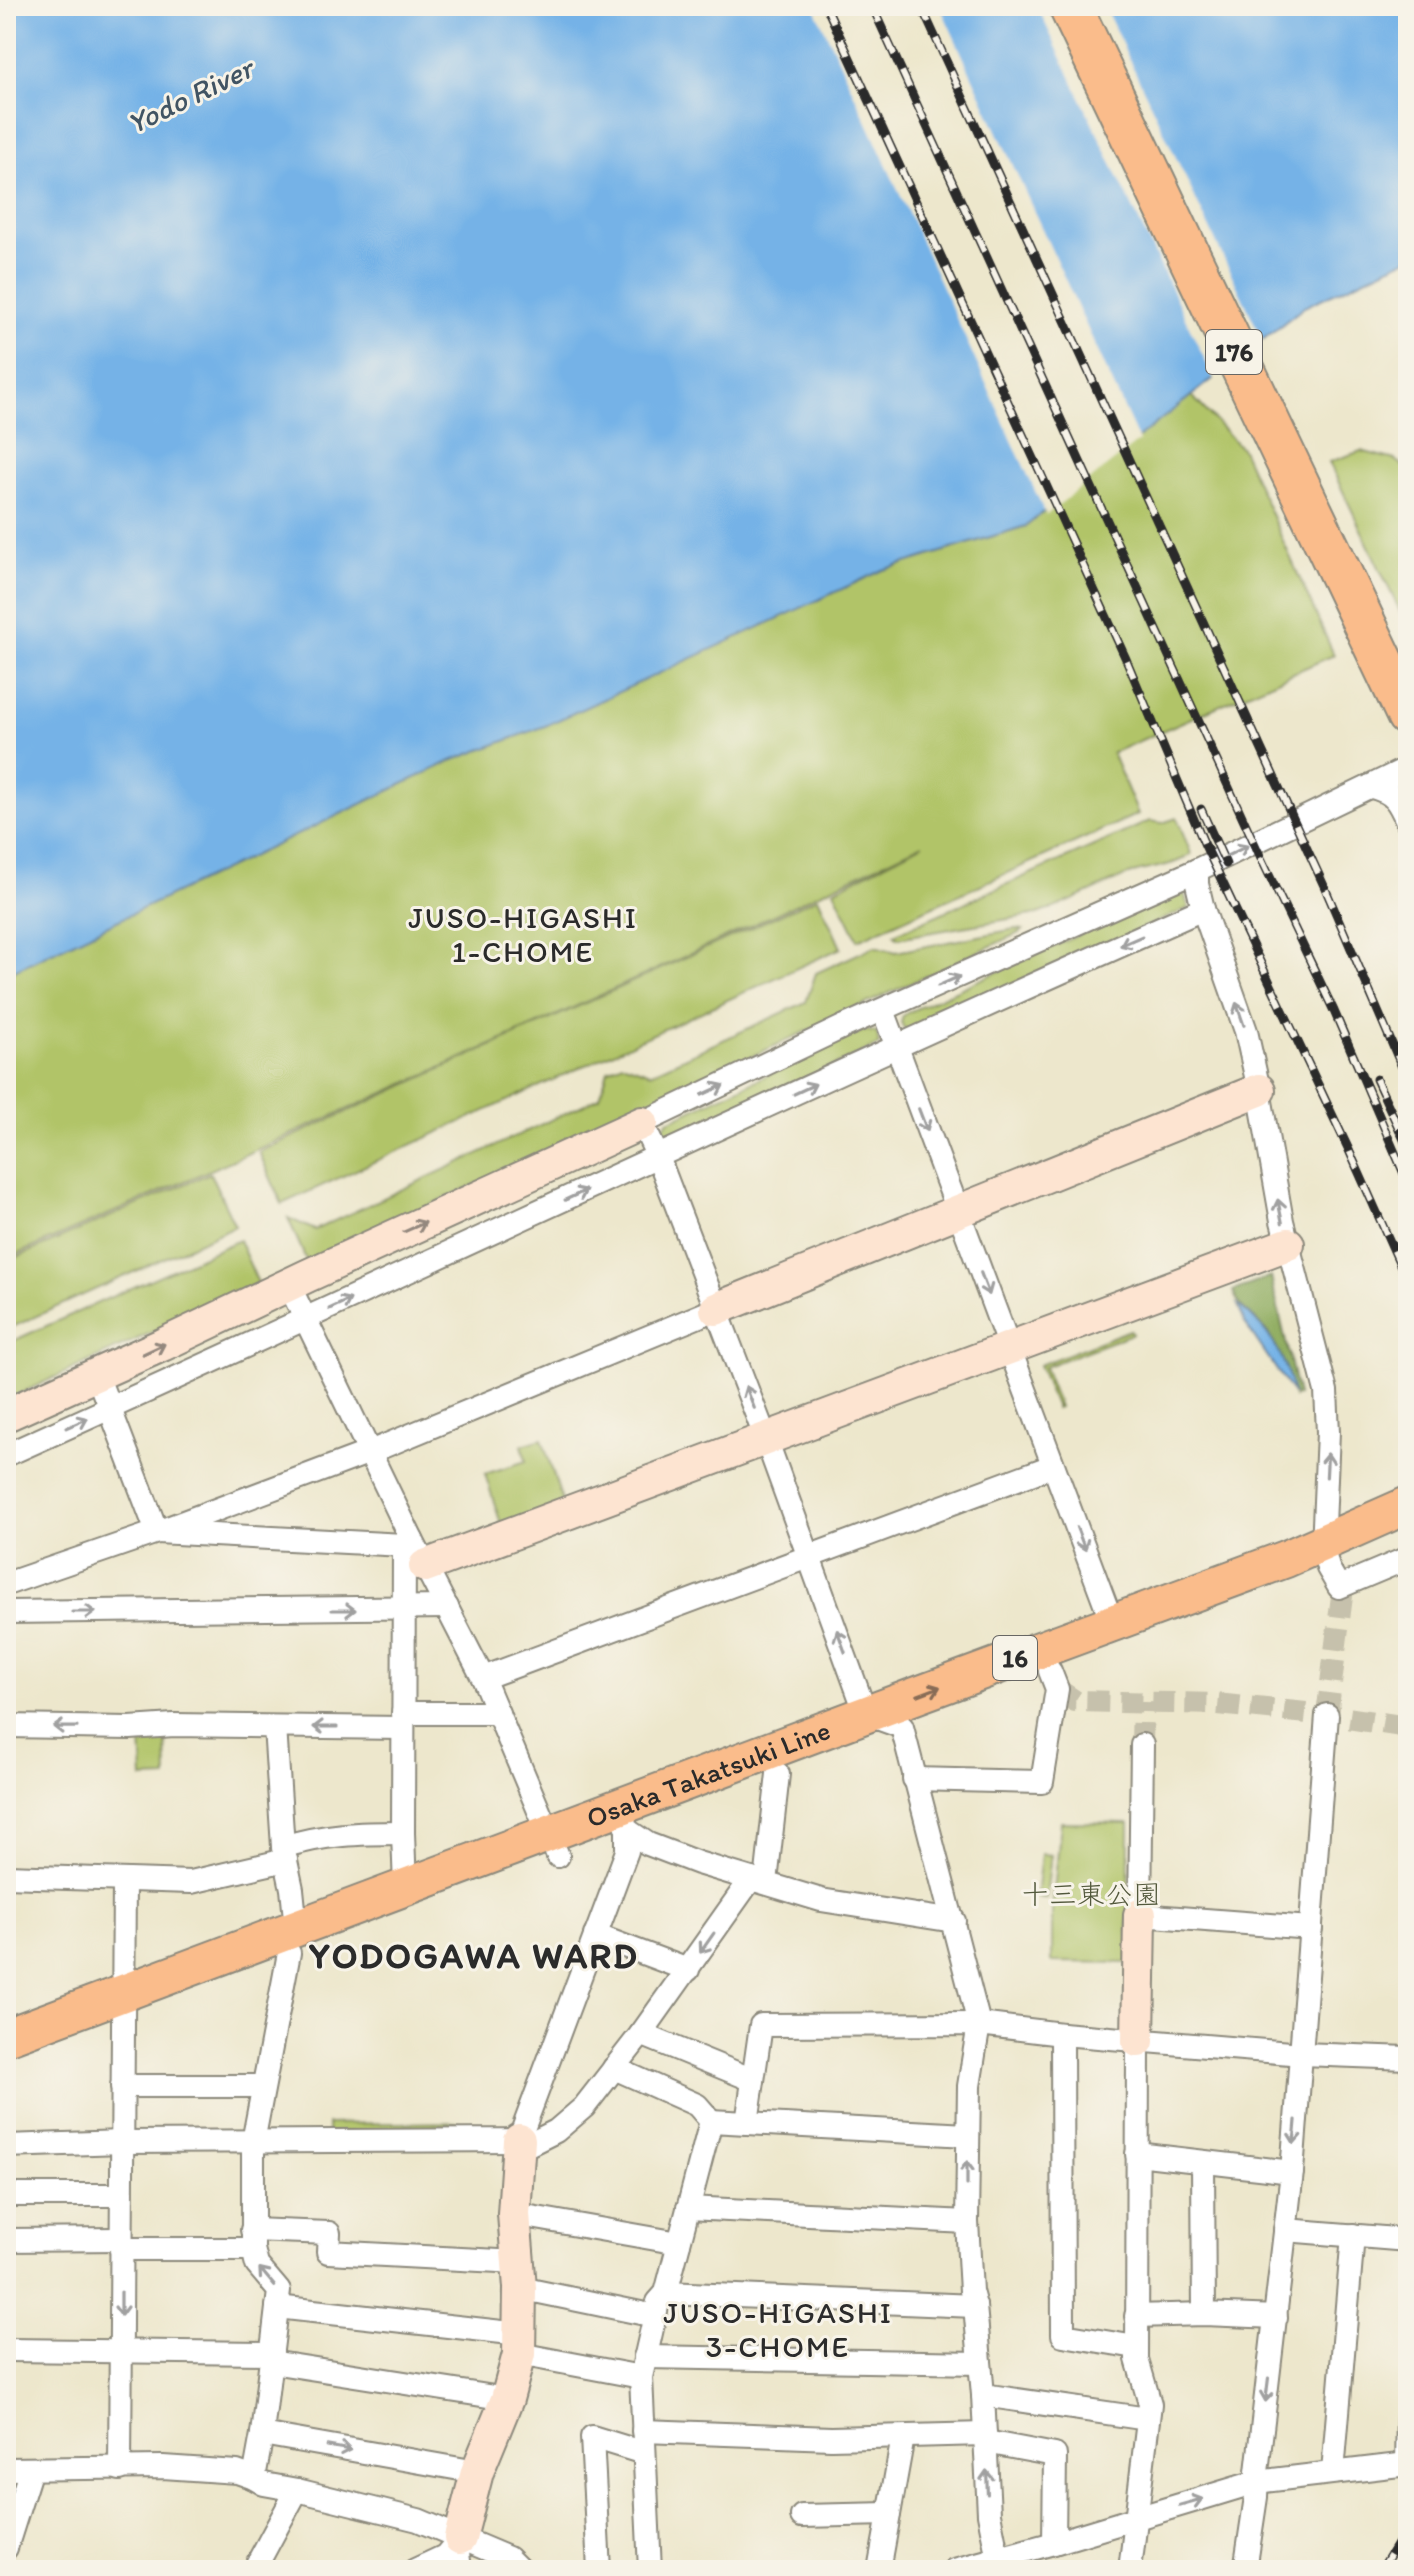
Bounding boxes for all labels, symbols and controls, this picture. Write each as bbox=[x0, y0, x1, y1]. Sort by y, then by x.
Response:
water label: Yodo River bbox=[121, 48, 261, 142]
road number: 176 bbox=[1206, 330, 1262, 374]
one-way arrow bbox=[1225, 843, 1249, 858]
district label: JUSO-HIGASHI 1-CHOME bbox=[408, 899, 638, 970]
one-way arrow bbox=[1120, 934, 1144, 949]
one-way arrow bbox=[936, 972, 960, 987]
one-way arrow bbox=[1231, 1002, 1246, 1027]
one-way arrow bbox=[793, 1081, 817, 1096]
one-way arrow bbox=[700, 1082, 724, 1097]
one-way arrow bbox=[917, 1107, 931, 1132]
one-way arrow bbox=[563, 1187, 587, 1202]
one-way arrow bbox=[1272, 1199, 1287, 1224]
one-way arrow bbox=[402, 1219, 426, 1234]
one-way arrow bbox=[979, 1271, 993, 1296]
one-way arrow bbox=[327, 1296, 351, 1311]
one-way arrow bbox=[142, 1341, 166, 1356]
one-way arrow bbox=[742, 1385, 756, 1410]
one-way arrow bbox=[65, 1415, 89, 1430]
one-way arrow bbox=[1320, 1452, 1335, 1479]
one-way arrow bbox=[1074, 1526, 1089, 1550]
one-way arrow bbox=[330, 1602, 357, 1618]
one-way arrow bbox=[70, 1604, 97, 1620]
one-way arrow bbox=[832, 1629, 847, 1654]
road number: 16 bbox=[993, 1636, 1037, 1680]
one-way arrow bbox=[916, 1683, 940, 1697]
street label: Osaka Takatsuki Line bbox=[582, 1712, 835, 1835]
one-way arrow bbox=[52, 1719, 79, 1735]
one-way arrow bbox=[312, 1720, 339, 1735]
park label: 十三東公園 bbox=[1021, 1877, 1161, 1911]
one-way arrow bbox=[699, 1931, 715, 1953]
district label: YODOGAWA WARD bbox=[309, 1934, 639, 1977]
one-way arrow bbox=[1287, 2118, 1302, 2145]
one-way arrow bbox=[959, 2160, 975, 2187]
one-way arrow bbox=[258, 2268, 276, 2288]
one-way arrow bbox=[113, 2290, 129, 2317]
district label: JUSO-HIGASHI 3-CHOME bbox=[663, 2294, 893, 2365]
one-way arrow bbox=[1259, 2377, 1274, 2402]
one-way arrow bbox=[326, 2441, 351, 2456]
one-way arrow bbox=[980, 2469, 995, 2496]
one-way arrow bbox=[1177, 2494, 1203, 2509]

